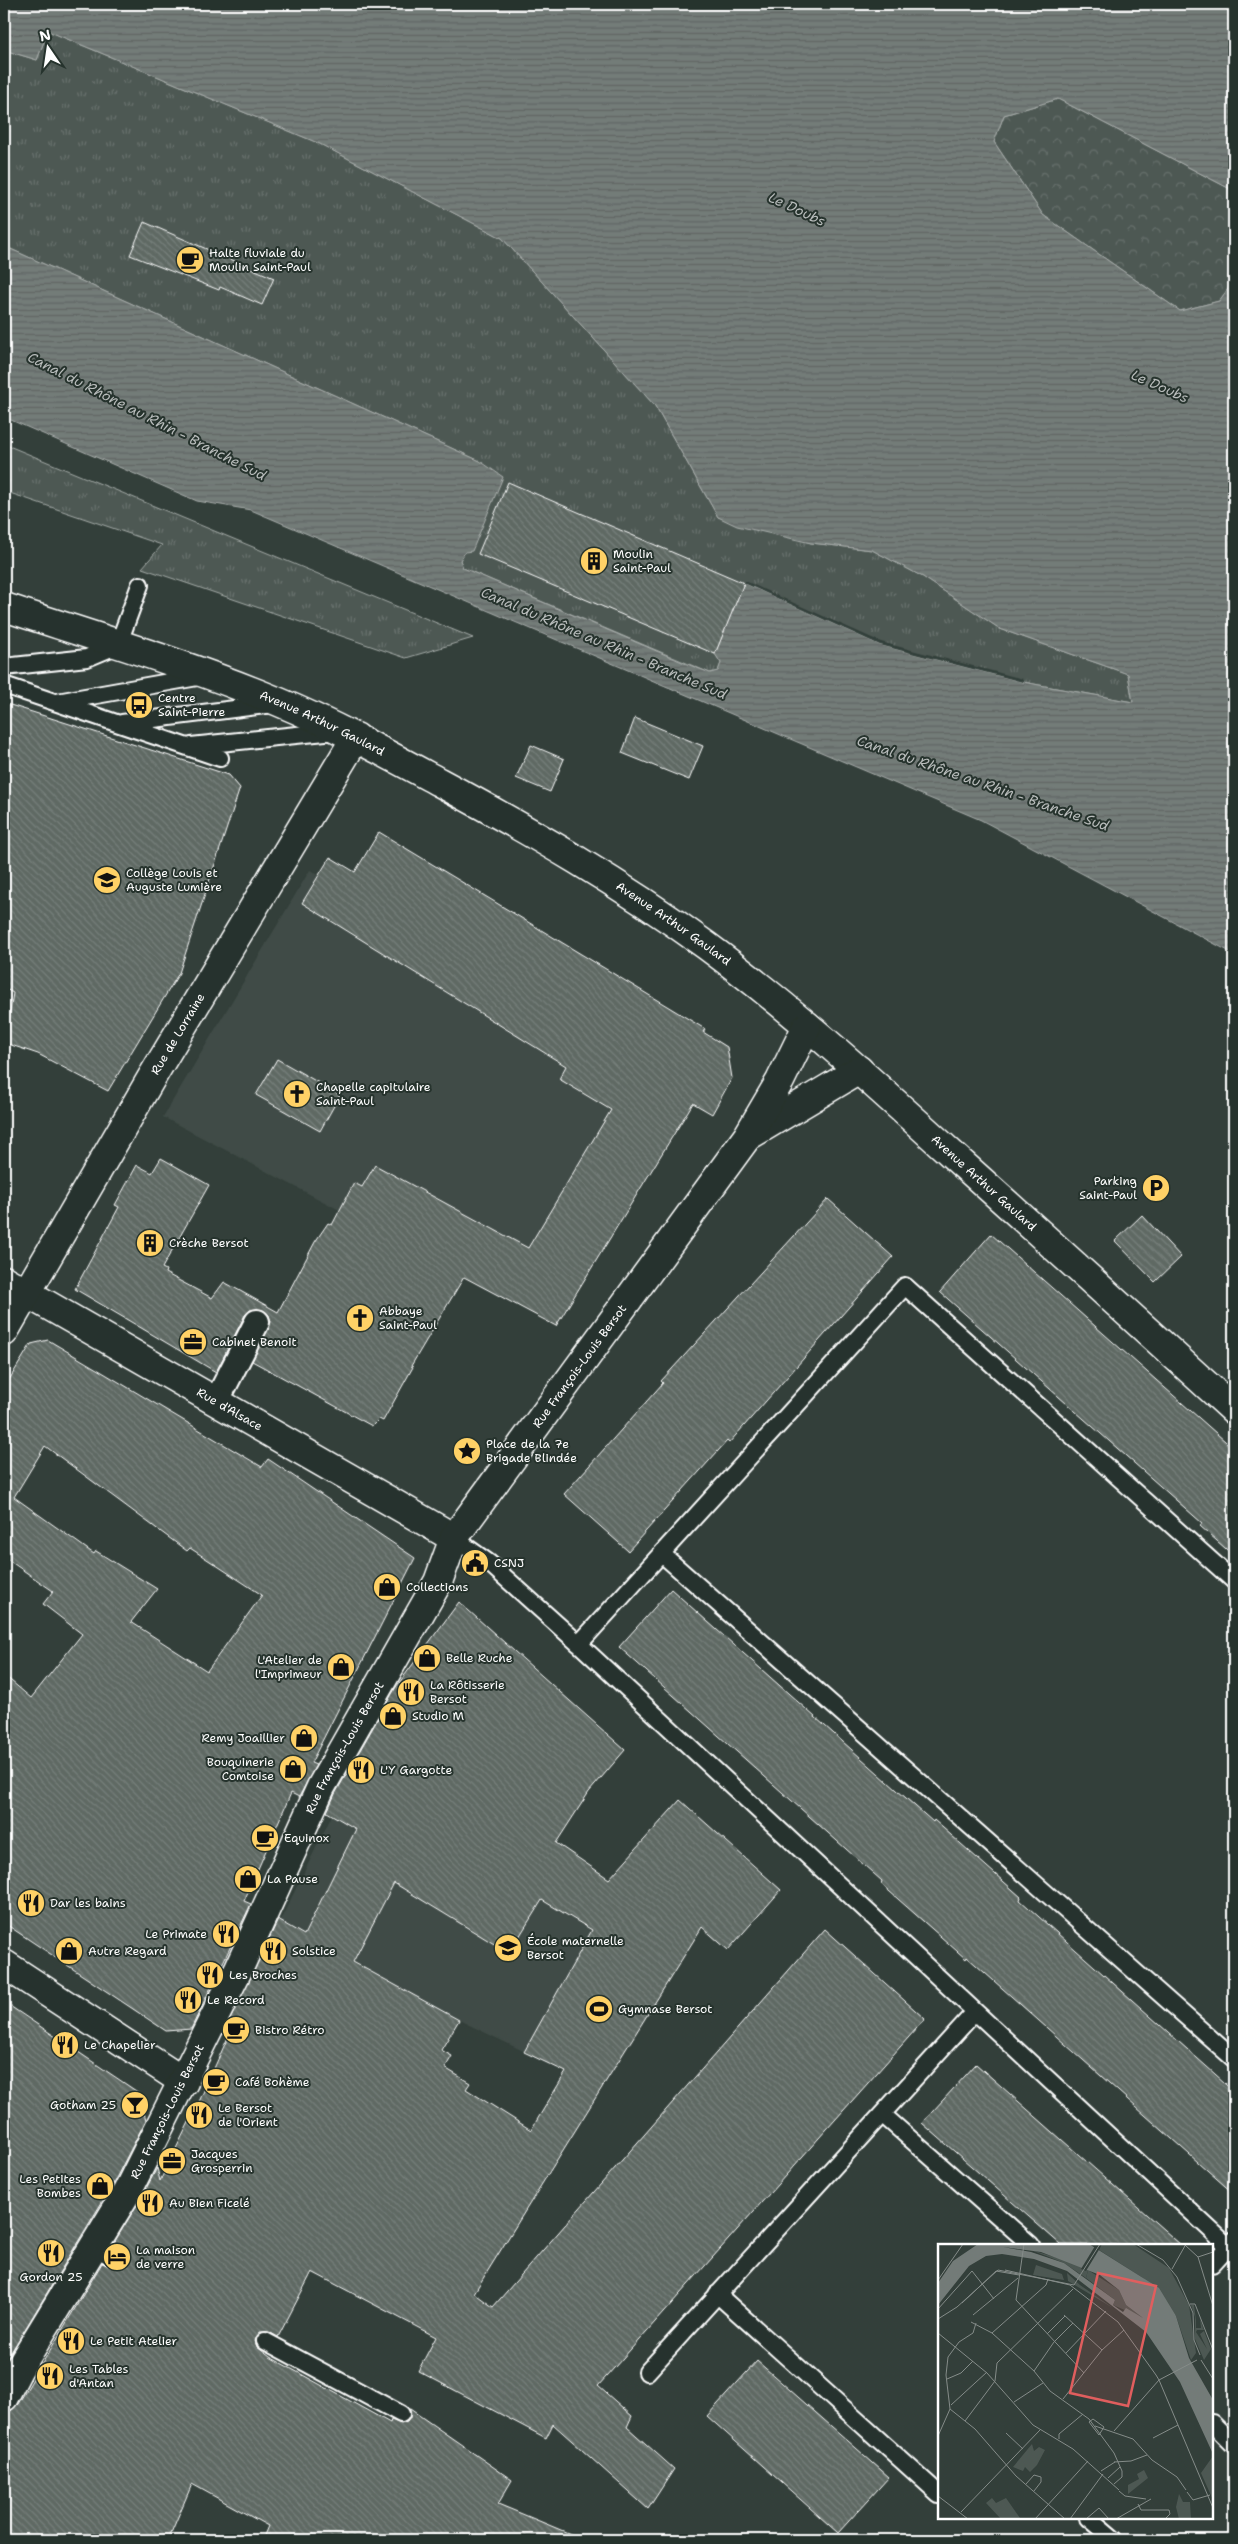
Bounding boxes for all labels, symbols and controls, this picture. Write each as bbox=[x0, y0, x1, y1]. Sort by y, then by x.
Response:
north arrow bbox=[22, 22, 72, 72]
text: N bbox=[38, 25, 53, 45]
water label: Le Doubs bbox=[766, 188, 829, 230]
cafe icon: Halte fluviale du Moulin Saint-Paul bbox=[175, 245, 205, 275]
place label: Halte fluviale du Moulin Saint-Paul bbox=[209, 245, 311, 275]
water label: Canal du Rhône au Rhin - Branche Sud bbox=[25, 348, 269, 484]
water label: Le Doubs bbox=[1128, 365, 1192, 407]
building icon: Moulin Saint-Paul bbox=[579, 546, 609, 576]
place label: Moulin Saint-Paul bbox=[613, 546, 671, 576]
water label: Canal du Rhône au Rhin - Branche Sud bbox=[478, 583, 730, 703]
street label: Avenue Arthur Gaulard bbox=[257, 687, 388, 760]
bus stop icon: Centre Saint-Pierre bbox=[124, 690, 154, 720]
place label: Centre Saint-Pierre bbox=[158, 690, 225, 720]
water label: Canal du Rhône au Rhin - Branche Sud bbox=[855, 731, 1111, 835]
school or university icon: Collège Louis et Auguste Lumière bbox=[92, 865, 122, 895]
place label: Collège Louis et Auguste Lumière bbox=[126, 865, 222, 895]
street label: Avenue Arthur Gaulard bbox=[613, 878, 734, 969]
street label: Rue de Lorraine bbox=[147, 990, 209, 1078]
church icon: Chapelle capitulaire Saint-Paul bbox=[282, 1079, 312, 1109]
place label: Chapelle capitulaire Saint-Paul bbox=[316, 1079, 431, 1109]
street label: Avenue Arthur Gaulard bbox=[928, 1131, 1040, 1235]
place label: Parking Saint-Paul bbox=[1079, 1173, 1137, 1203]
parking icon: Parking Saint-Paul bbox=[1141, 1173, 1171, 1203]
building icon: Crèche Bersot bbox=[135, 1228, 165, 1258]
place label: Crèche Bersot bbox=[169, 1235, 249, 1251]
street label: Rue François-Louis Bersot bbox=[529, 1301, 630, 1431]
church icon: Abbaye Saint-Paul bbox=[345, 1303, 375, 1333]
place label: Abbaye Saint-Paul bbox=[379, 1303, 437, 1333]
office icon: Cabinet Benoit bbox=[178, 1327, 208, 1357]
place label: Cabinet Benoit bbox=[212, 1334, 297, 1350]
street label: Rue d'Alsace bbox=[194, 1384, 265, 1435]
place icon: Place de la 7e Brigade Blindée bbox=[452, 1436, 482, 1466]
place label: Place de la 7e Brigade Blindée bbox=[486, 1436, 577, 1466]
public building icon: CSNJ bbox=[460, 1548, 490, 1578]
place label: CSNJ bbox=[494, 1555, 524, 1571]
shop icon: Collections bbox=[372, 1572, 402, 1602]
place label: Collections bbox=[406, 1579, 469, 1595]
shop icon: Belle Ruche bbox=[412, 1643, 442, 1673]
place label: Belle Ruche bbox=[446, 1650, 513, 1666]
place label: L'Atelier de l'Imprimeur bbox=[255, 1652, 322, 1682]
shop icon: L'Atelier de l'Imprimeur bbox=[326, 1652, 356, 1682]
restaurant icon: La Rôtisserie Bersot bbox=[396, 1677, 426, 1707]
place label: La Rôtisserie Bersot bbox=[430, 1677, 505, 1707]
street label: Rue François-Louis Bersot bbox=[302, 1679, 388, 1817]
shop icon: Studio M bbox=[378, 1701, 408, 1731]
place label: Studio M bbox=[412, 1708, 465, 1724]
shop icon: Remy Joaillier bbox=[289, 1723, 319, 1753]
place label: Remy Joaillier bbox=[202, 1730, 285, 1746]
place label: Bouquinerie Comtoise bbox=[207, 1754, 274, 1784]
shop icon: Bouquinerie Comtoise bbox=[278, 1754, 308, 1784]
restaurant icon: L'Y Gargotte bbox=[346, 1755, 376, 1785]
place label: L'Y Gargotte bbox=[380, 1762, 452, 1778]
cafe icon: Equinox bbox=[250, 1823, 280, 1853]
place label: Equinox bbox=[284, 1830, 329, 1846]
shop icon: La Pause bbox=[233, 1864, 263, 1894]
place label: La Pause bbox=[267, 1871, 318, 1887]
restaurant icon: Dar les bains bbox=[16, 1888, 46, 1918]
place label: Dar les bains bbox=[50, 1895, 126, 1911]
restaurant icon: Le Primate bbox=[211, 1919, 241, 1949]
place label: Le Primate bbox=[145, 1926, 207, 1942]
school or university icon: École maternelle Bersot bbox=[493, 1933, 523, 1963]
place label: École maternelle Bersot bbox=[527, 1933, 624, 1963]
shop icon: Autre Regard bbox=[54, 1936, 84, 1966]
restaurant icon: Solstice bbox=[258, 1936, 288, 1966]
place label: Autre Regard bbox=[88, 1943, 167, 1959]
place label: Solstice bbox=[292, 1943, 336, 1959]
restaurant icon: Les Broches bbox=[195, 1960, 225, 1990]
place label: Les Broches bbox=[229, 1967, 297, 1983]
restaurant icon: Le Record bbox=[173, 1985, 203, 2015]
place label: Le Record bbox=[207, 1992, 265, 2008]
sports icon: Gymnase Bersot bbox=[584, 1994, 614, 2024]
place label: Gymnase Bersot bbox=[618, 2001, 713, 2017]
cafe icon: Bistro Rétro bbox=[221, 2015, 251, 2045]
place label: Bistro Rétro bbox=[255, 2022, 325, 2038]
restaurant icon: Le Chapelier bbox=[50, 2030, 80, 2060]
place label: Le Chapelier bbox=[84, 2037, 156, 2053]
street label: Rue François-Louis Bersot bbox=[127, 2041, 208, 2182]
cafe icon: Café Bohème bbox=[201, 2067, 231, 2097]
place label: Café Bohème bbox=[235, 2074, 310, 2090]
bar icon: Gotham 25 bbox=[120, 2090, 150, 2120]
place label: Gotham 25 bbox=[50, 2097, 116, 2113]
restaurant icon: Le Bersot de l'Orient bbox=[184, 2100, 214, 2130]
place label: Le Bersot de l'Orient bbox=[218, 2100, 278, 2130]
office icon: Jacques Grosperrin bbox=[157, 2146, 187, 2176]
place label: Jacques Grosperrin bbox=[191, 2146, 252, 2176]
place label: Les Petites Bombes bbox=[19, 2171, 81, 2201]
shop icon: Les Petites Bombes bbox=[85, 2171, 115, 2201]
restaurant icon: Au Bien Ficelé bbox=[135, 2188, 165, 2218]
place label: Au Bien Ficelé bbox=[169, 2195, 250, 2211]
restaurant icon: Gordon 25 bbox=[36, 2238, 66, 2268]
hotel icon: La maison de verre bbox=[102, 2242, 132, 2272]
place label: La maison de verre bbox=[136, 2242, 195, 2272]
inset map bbox=[938, 2244, 1213, 2519]
place label: Gordon 25 bbox=[19, 2269, 83, 2285]
restaurant icon: Le Petit Atelier bbox=[56, 2326, 86, 2356]
place label: Le Petit Atelier bbox=[90, 2333, 178, 2349]
restaurant icon: Les Tables d'Antan bbox=[35, 2361, 65, 2391]
place label: Les Tables d'Antan bbox=[69, 2361, 129, 2391]

